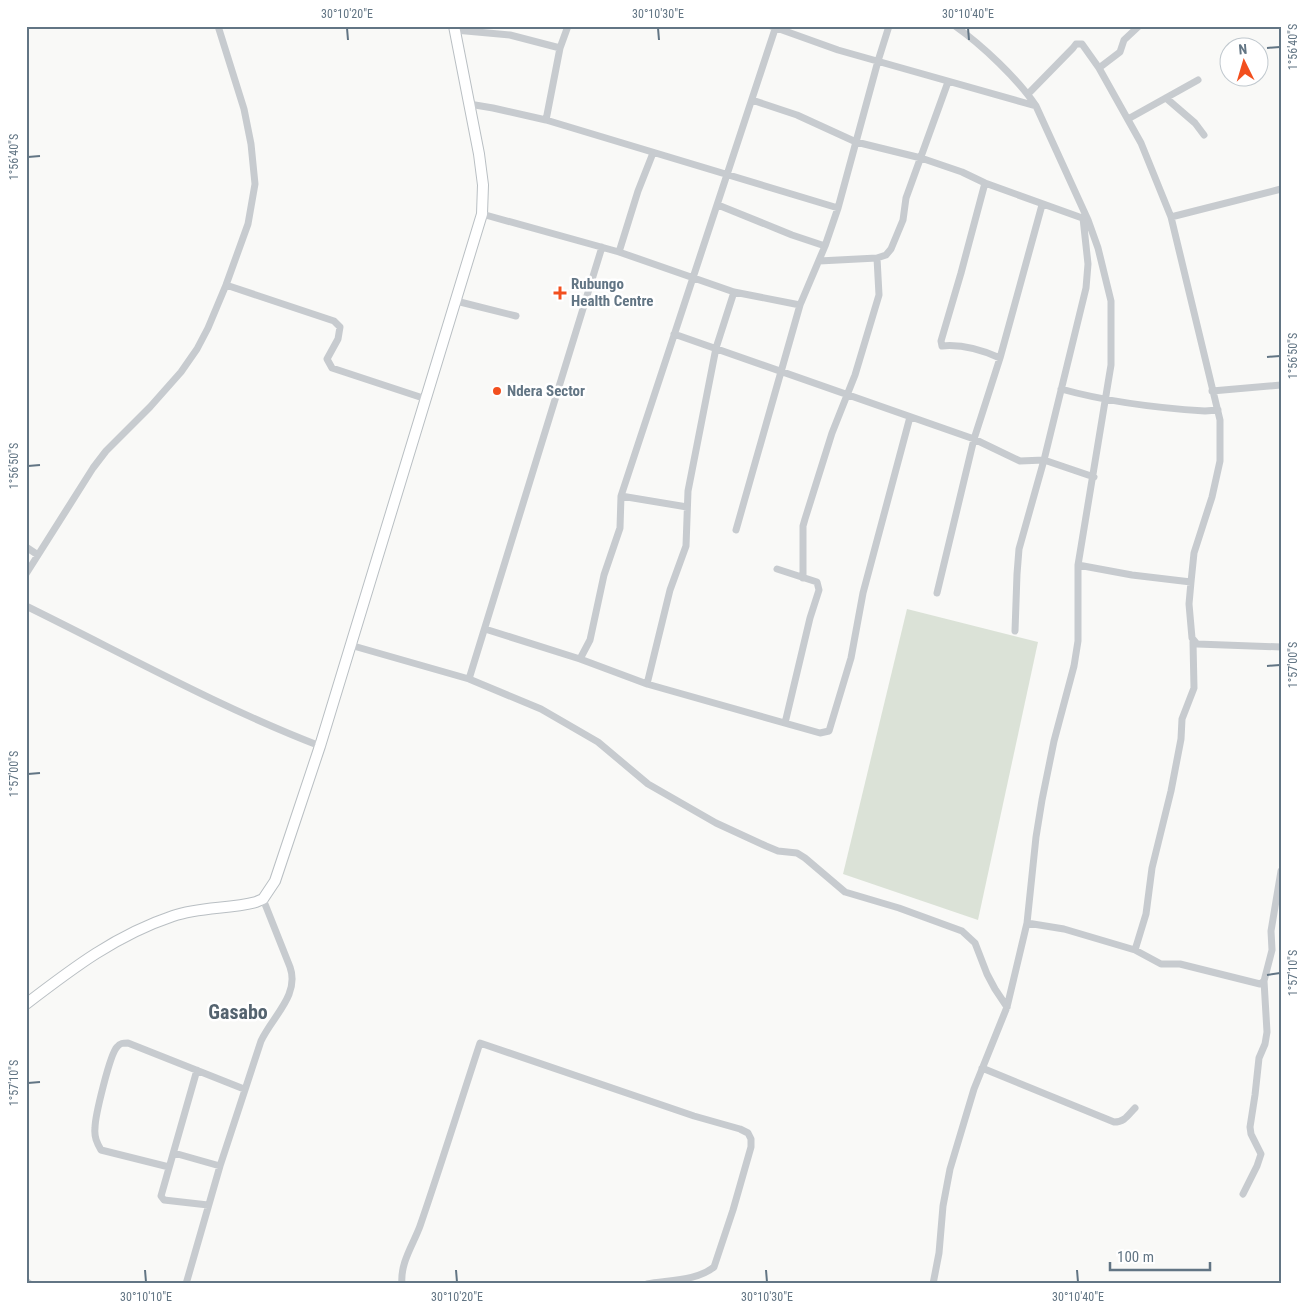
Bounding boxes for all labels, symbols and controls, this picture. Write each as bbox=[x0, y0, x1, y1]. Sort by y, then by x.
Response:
text: 30°10'20"E bbox=[321, 7, 373, 21]
text: 30°10'30"E bbox=[632, 7, 684, 21]
text: 30°10'40"E bbox=[942, 7, 994, 21]
text: 1°56'40"S bbox=[1286, 24, 1300, 70]
north arrow bbox=[1220, 38, 1270, 88]
text: N bbox=[1238, 41, 1248, 57]
text: 1°56'40"S bbox=[7, 134, 21, 180]
place label: Rubungo Health Centre bbox=[571, 275, 653, 310]
marker: Rubungo Health Centre bbox=[553, 286, 567, 300]
text: 1°56'50"S bbox=[1286, 333, 1300, 379]
place label: Ndera Sector bbox=[507, 382, 585, 400]
marker: Ndera Sector bbox=[491, 385, 503, 397]
text: 1°56'50"S bbox=[7, 443, 21, 489]
text: 1°57'00"S bbox=[1286, 642, 1300, 688]
text: 1°57'00"S bbox=[7, 751, 21, 797]
text: 1°57'10"S bbox=[1286, 950, 1300, 996]
district label: Gasabo bbox=[208, 1000, 268, 1024]
text: 1°57'10"S bbox=[7, 1060, 21, 1106]
scale bar bbox=[1110, 1240, 1210, 1272]
text: 100 m bbox=[1117, 1248, 1154, 1266]
text: 30°10'10"E bbox=[120, 1290, 172, 1304]
text: 30°10'20"E bbox=[431, 1290, 483, 1304]
text: 30°10'30"E bbox=[741, 1290, 793, 1304]
text: 30°10'40"E bbox=[1052, 1290, 1104, 1304]

